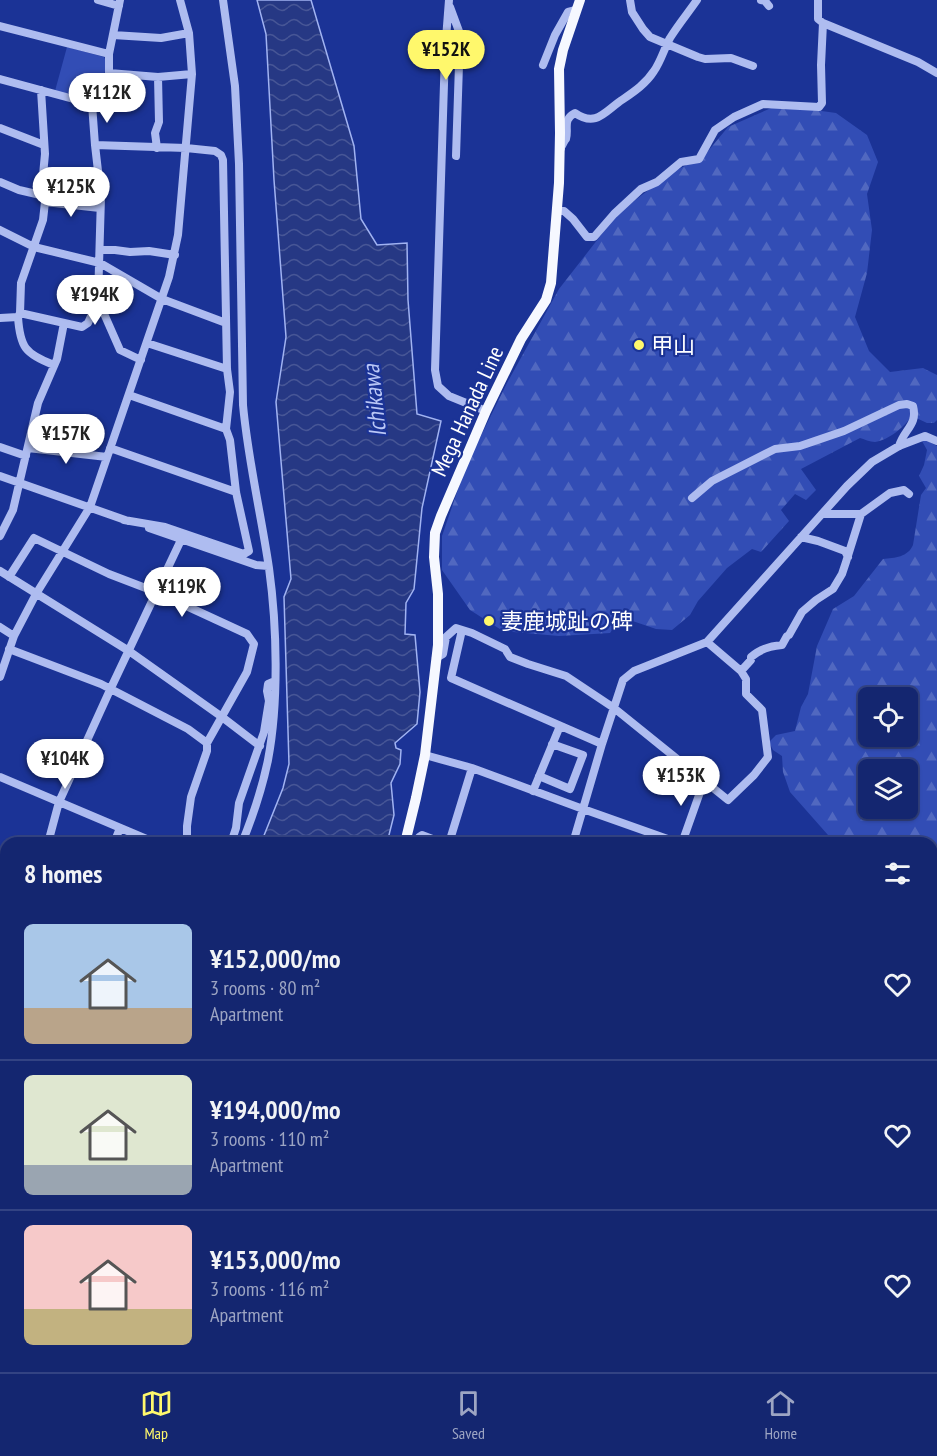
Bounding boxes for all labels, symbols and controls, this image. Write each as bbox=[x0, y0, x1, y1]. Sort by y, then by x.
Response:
pin: ¥152K bbox=[404, 30, 488, 81]
text: ¥152K bbox=[422, 36, 470, 62]
pin: ¥112K bbox=[65, 73, 149, 124]
text: ¥112K bbox=[83, 79, 131, 105]
pin: ¥125K bbox=[29, 167, 113, 218]
text: ¥125K bbox=[47, 173, 95, 199]
pin: ¥194K bbox=[53, 275, 137, 326]
text: ¥194K bbox=[71, 281, 119, 307]
place label: 甲山 bbox=[651, 331, 695, 359]
marker: 甲山 bbox=[632, 338, 646, 352]
street label: Mega Hanada Line bbox=[425, 341, 509, 481]
water label: Ichikawa bbox=[355, 362, 393, 439]
pin: ¥157K bbox=[24, 414, 108, 465]
text: ¥157K bbox=[42, 420, 90, 446]
pin: ¥119K bbox=[140, 567, 224, 618]
text: ¥119K bbox=[158, 573, 206, 599]
place label: 妻鹿城趾の碑 bbox=[501, 607, 633, 635]
marker: 妻鹿城趾の碑 bbox=[482, 614, 496, 628]
map controls bbox=[858, 687, 918, 819]
button: locate bbox=[858, 687, 918, 747]
pin: ¥104K bbox=[23, 739, 107, 790]
text: ¥104K bbox=[41, 745, 89, 771]
pin: ¥153K bbox=[639, 756, 723, 807]
button: layers bbox=[858, 759, 918, 819]
text: ¥153K bbox=[657, 762, 705, 788]
text: 8 homes bbox=[24, 857, 102, 890]
icon: filters bbox=[881, 857, 914, 890]
text: ¥152,000/mo bbox=[210, 942, 341, 975]
icon: home bbox=[72, 948, 144, 1020]
icon: heart bbox=[881, 968, 914, 1001]
text: 3 rooms · 80 m² bbox=[210, 975, 320, 1001]
text: Apartment bbox=[210, 1001, 283, 1027]
text: ¥194,000/mo bbox=[210, 1093, 341, 1126]
icon: home bbox=[72, 1099, 144, 1171]
icon: heart bbox=[881, 1119, 914, 1152]
text: 3 rooms · 110 m² bbox=[210, 1126, 329, 1152]
text: Apartment bbox=[210, 1152, 283, 1178]
text: ¥153,000/mo bbox=[210, 1243, 341, 1276]
icon: home bbox=[72, 1249, 144, 1321]
icon: heart bbox=[881, 1269, 914, 1302]
text: 3 rooms · 116 m² bbox=[210, 1276, 329, 1302]
text: Apartment bbox=[210, 1302, 283, 1328]
tab: Map bbox=[140, 1387, 173, 1443]
tab: Saved bbox=[452, 1387, 485, 1443]
tab: Home bbox=[764, 1387, 797, 1443]

